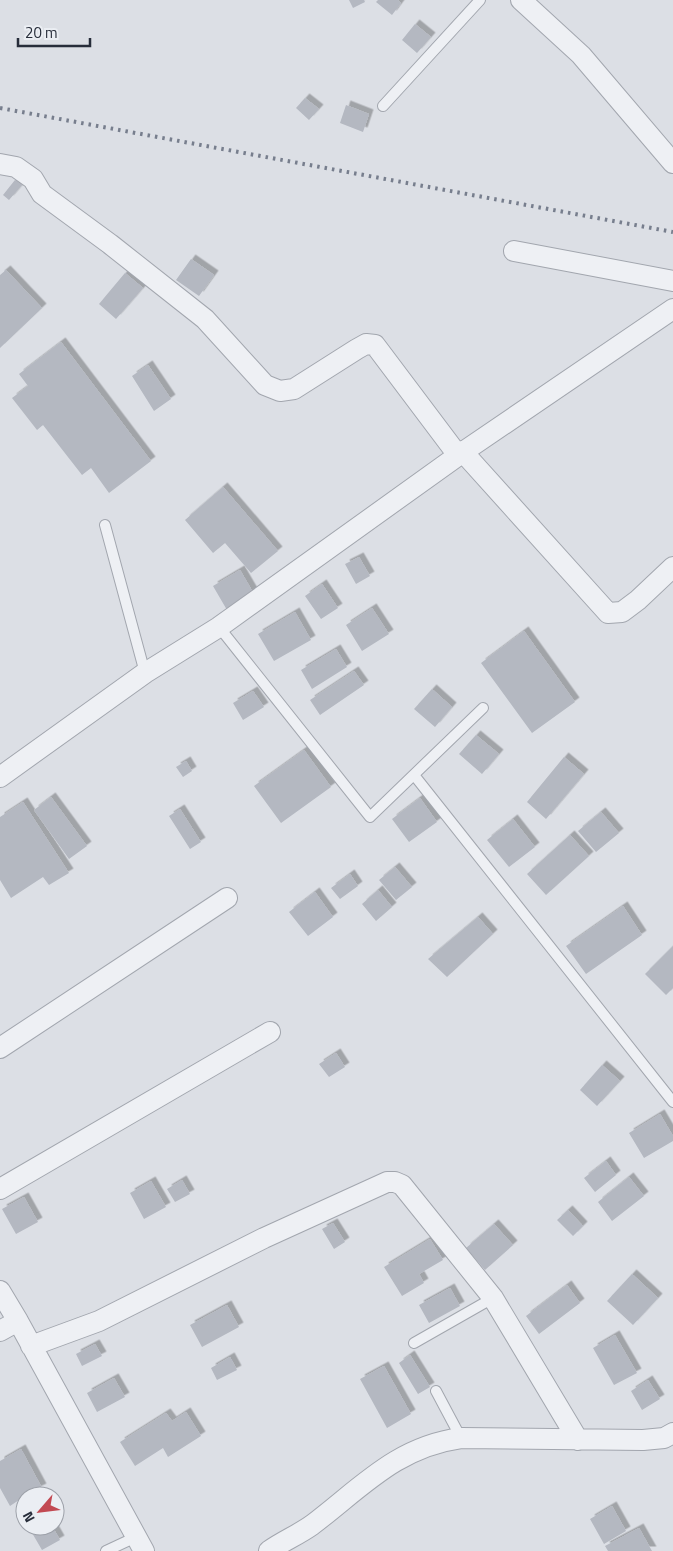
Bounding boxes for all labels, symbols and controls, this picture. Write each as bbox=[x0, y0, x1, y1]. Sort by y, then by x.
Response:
scale bar bbox=[18, 15, 90, 47]
text: 20 m bbox=[25, 21, 58, 44]
north arrow bbox=[15, 1486, 65, 1536]
text: N bbox=[17, 1508, 40, 1527]

